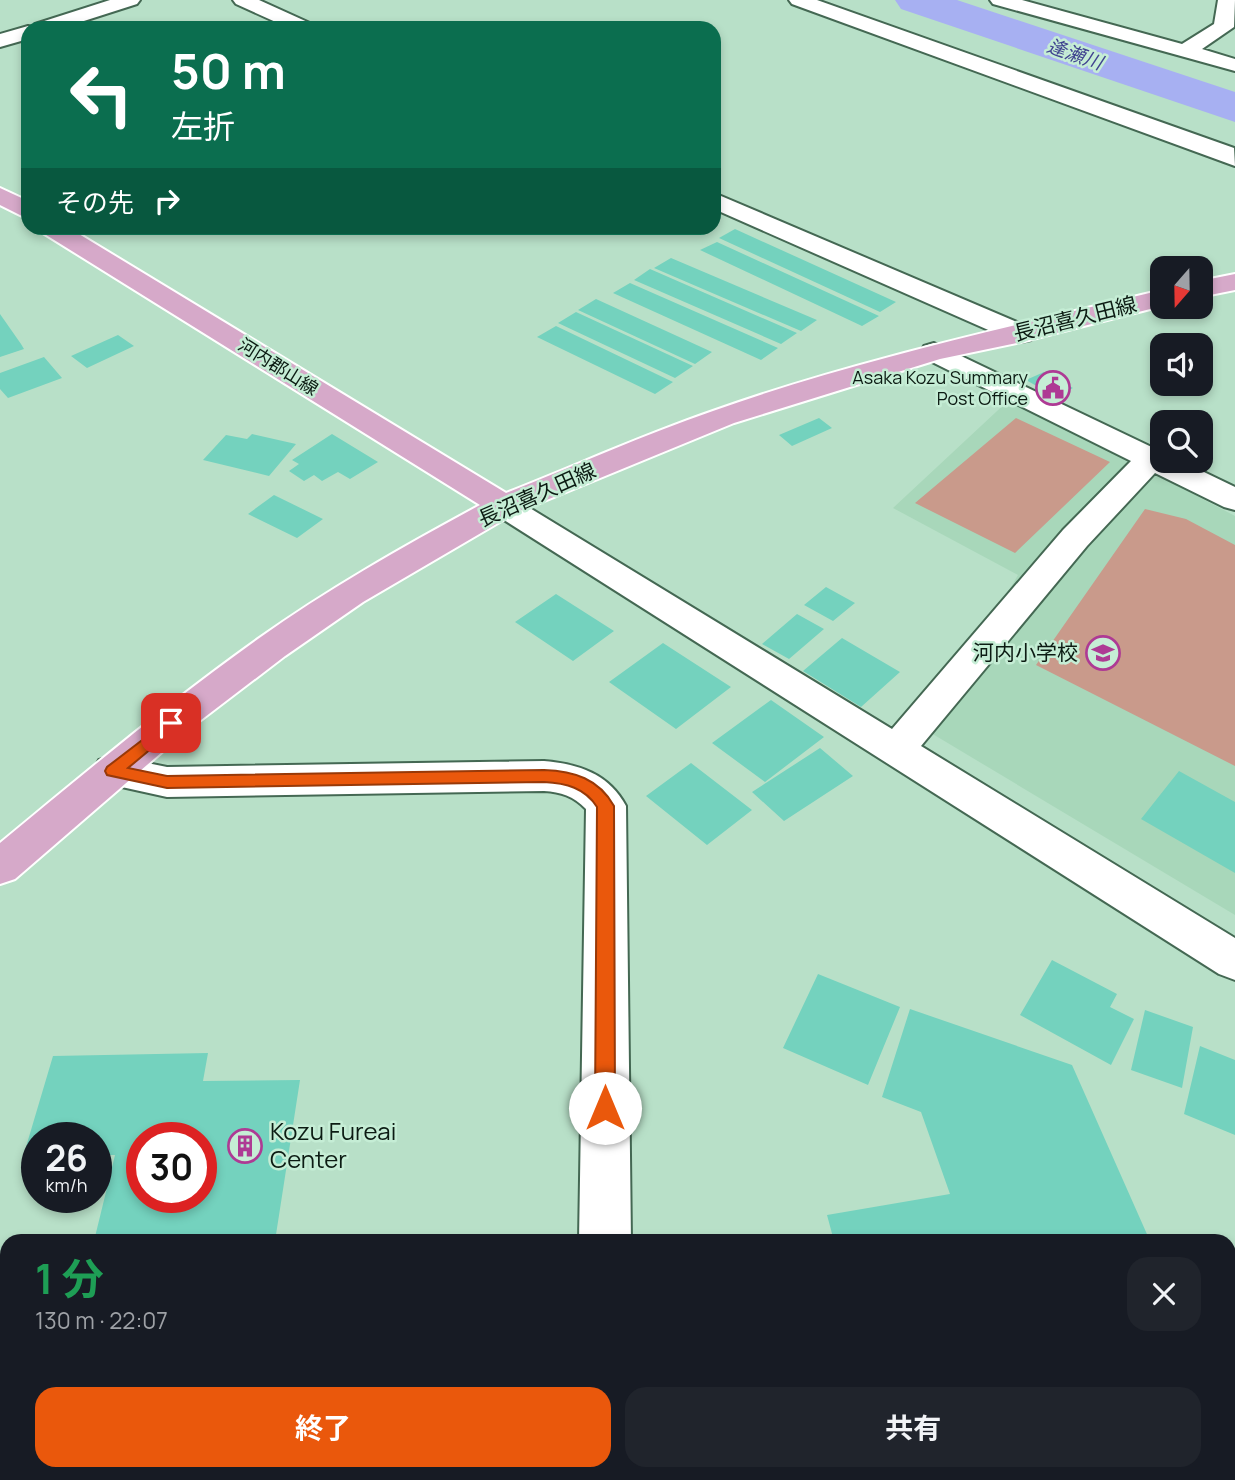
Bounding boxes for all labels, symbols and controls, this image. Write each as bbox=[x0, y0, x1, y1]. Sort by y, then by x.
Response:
water label: 逢瀬川 bbox=[1044, 32, 1108, 76]
text: 50 m bbox=[171, 37, 286, 104]
icon: left bbox=[56, 49, 147, 140]
text: 左折 bbox=[171, 104, 235, 148]
icon: right bbox=[148, 182, 186, 220]
text: その先 bbox=[56, 184, 134, 220]
north arrow bbox=[1150, 256, 1213, 318]
map controls bbox=[1150, 256, 1213, 473]
street label: 長沼喜久田線 bbox=[1010, 289, 1139, 347]
street label: 河内郡山線 bbox=[234, 332, 323, 400]
button: sound bbox=[1150, 333, 1213, 396]
place label: Asaka Kozu Summary Post Office bbox=[852, 365, 1028, 410]
public building icon: Asaka Kozu Summary Post Office bbox=[1034, 369, 1072, 407]
button: search bbox=[1150, 410, 1213, 473]
street label: 長沼喜久田線 bbox=[473, 456, 600, 533]
school or university icon: 河内小学校 bbox=[1084, 634, 1122, 672]
place label: 河内小学校 bbox=[973, 638, 1078, 666]
pin bbox=[141, 693, 201, 753]
icon: arrive bbox=[152, 704, 190, 742]
position arrow bbox=[568, 1071, 642, 1145]
place label: Kozu Fureai Center bbox=[270, 1114, 396, 1175]
speed limit sign: 30 bbox=[126, 1122, 217, 1213]
building icon: Kozu Fureai Center bbox=[226, 1127, 264, 1165]
text: 26 bbox=[45, 1134, 88, 1182]
text: km/h bbox=[46, 1173, 87, 1197]
text: 1 分 bbox=[35, 1249, 104, 1307]
button: close bbox=[1127, 1257, 1201, 1331]
text: 130 m · 22:07 bbox=[35, 1304, 168, 1336]
button: 終了 bbox=[35, 1387, 611, 1467]
button: 共有 bbox=[625, 1387, 1201, 1467]

